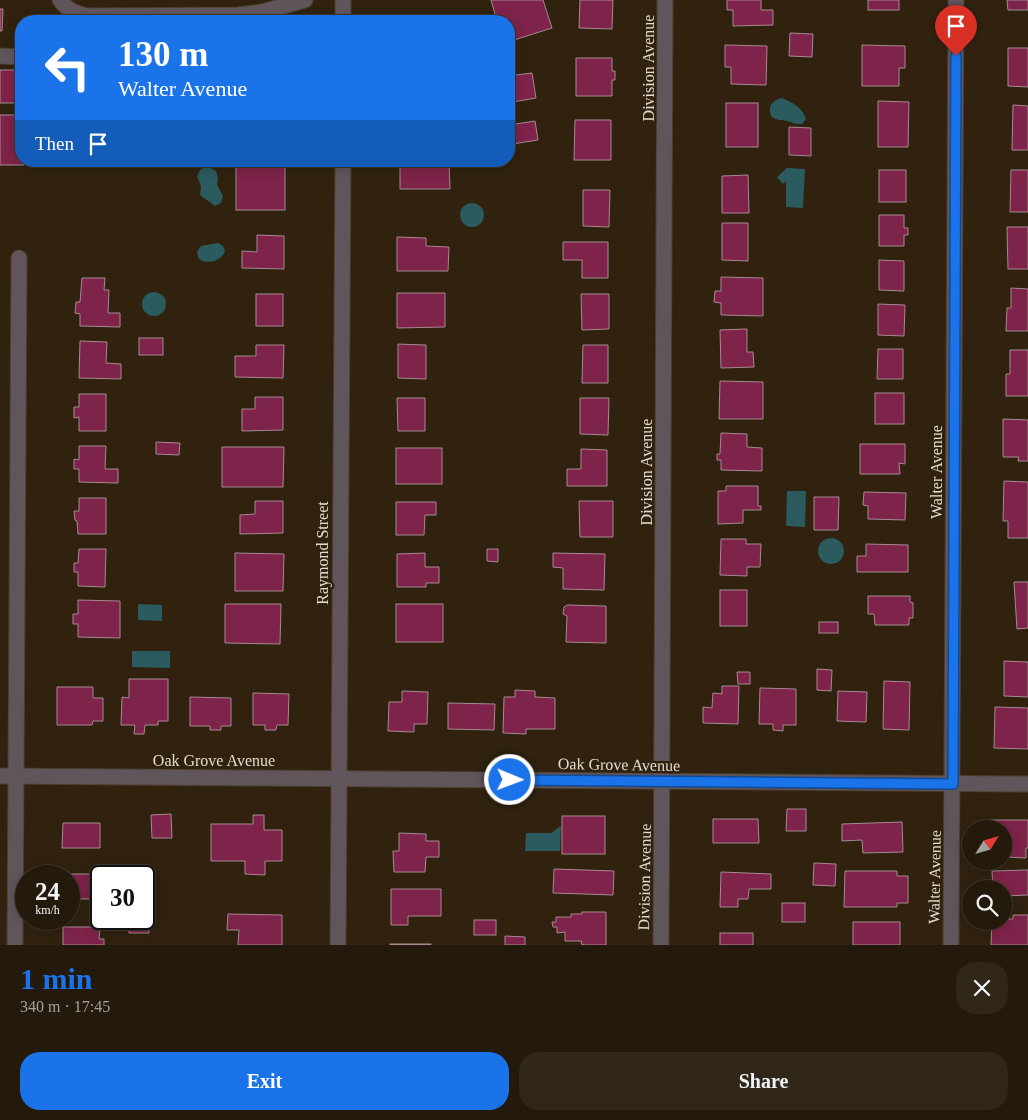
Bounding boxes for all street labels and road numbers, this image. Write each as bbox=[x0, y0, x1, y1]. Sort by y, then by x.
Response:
street label: Division Avenue bbox=[640, 15, 657, 121]
street label: Division Avenue bbox=[638, 419, 655, 525]
street label: Walter Avenue bbox=[928, 425, 945, 519]
street label: Raymond Street bbox=[314, 501, 332, 605]
street label: Oak Grove Avenue bbox=[153, 752, 275, 769]
street label: Oak Grove Avenue bbox=[558, 755, 680, 774]
street label: Division Avenue bbox=[635, 823, 654, 931]
street label: Walter Avenue bbox=[925, 830, 944, 924]

